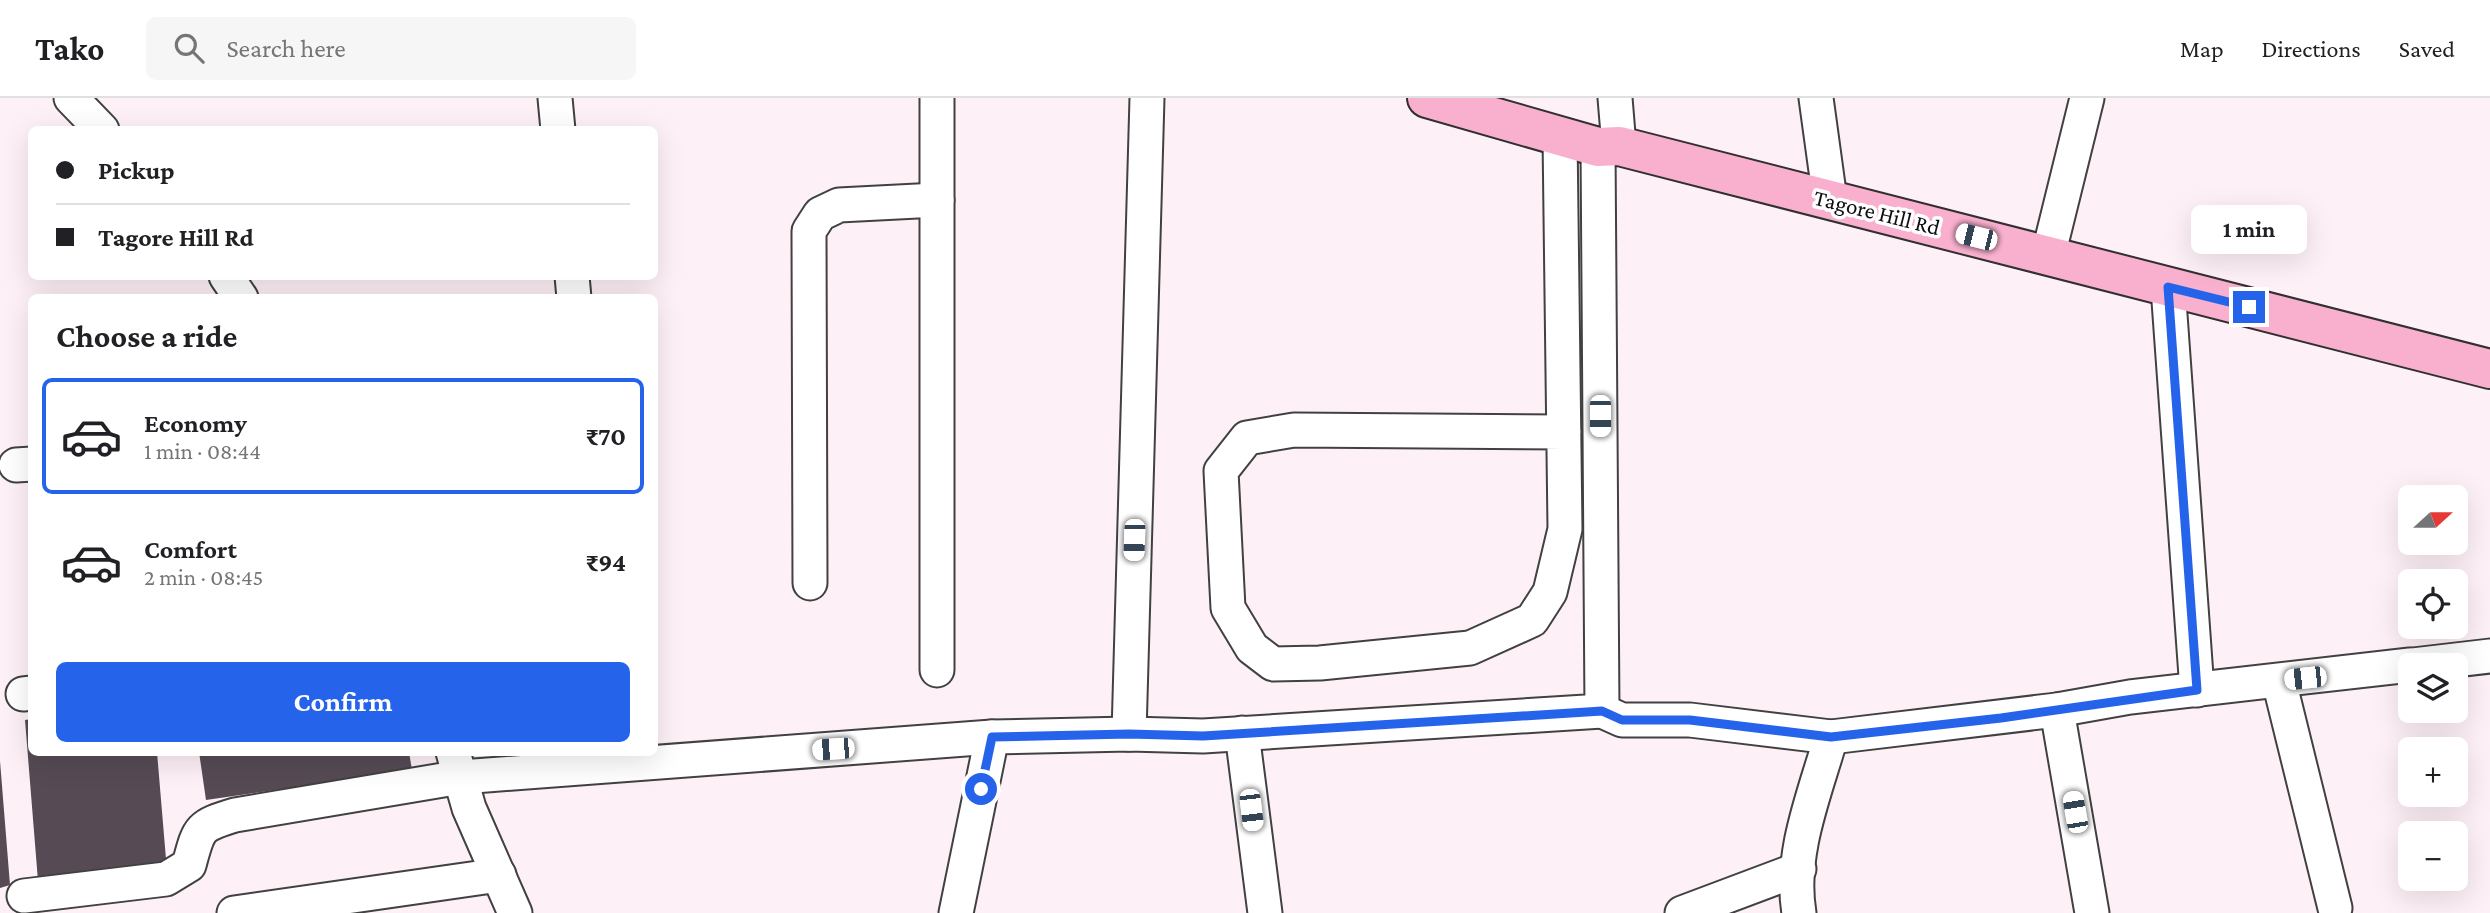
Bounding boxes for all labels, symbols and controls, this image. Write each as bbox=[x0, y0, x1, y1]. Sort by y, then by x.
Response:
search box bbox=[146, 17, 636, 80]
icon: search bbox=[170, 29, 208, 67]
text: Tako bbox=[35, 30, 104, 67]
text: Search here bbox=[226, 34, 346, 63]
text: Map bbox=[2180, 35, 2224, 62]
text: Directions bbox=[2262, 35, 2361, 62]
text: Saved bbox=[2399, 35, 2455, 62]
text: Pickup bbox=[98, 156, 175, 185]
street label: Tagore Hill Rd bbox=[1811, 184, 1943, 240]
callout: 1 min bbox=[2191, 206, 2307, 254]
text: 1 min bbox=[2223, 216, 2275, 242]
car bbox=[1954, 222, 1999, 252]
text: Tagore Hill Rd bbox=[98, 223, 254, 252]
route end bbox=[2233, 291, 2265, 323]
text: Choose a ride bbox=[56, 318, 237, 354]
car bbox=[1590, 395, 1611, 437]
icon: car bbox=[60, 405, 123, 468]
text: Economy bbox=[144, 409, 247, 438]
text: ₹70 bbox=[585, 422, 626, 451]
text: 1 min · 08:44 bbox=[144, 438, 261, 464]
north arrow bbox=[2398, 485, 2468, 555]
map controls bbox=[2398, 485, 2468, 891]
car bbox=[1123, 519, 1146, 561]
icon: car bbox=[60, 531, 123, 594]
text: Comfort bbox=[144, 535, 237, 564]
text: ₹94 bbox=[585, 548, 626, 577]
text: 2 min · 08:45 bbox=[144, 564, 263, 590]
button: locate bbox=[2398, 569, 2468, 639]
button: layers bbox=[2398, 653, 2468, 723]
button: Confirm bbox=[56, 662, 630, 742]
car bbox=[2284, 665, 2327, 691]
car bbox=[812, 737, 855, 761]
button: + bbox=[2398, 737, 2468, 807]
route start bbox=[965, 773, 997, 805]
car bbox=[1239, 788, 1264, 832]
car bbox=[2062, 789, 2089, 835]
button: − bbox=[2398, 821, 2468, 891]

